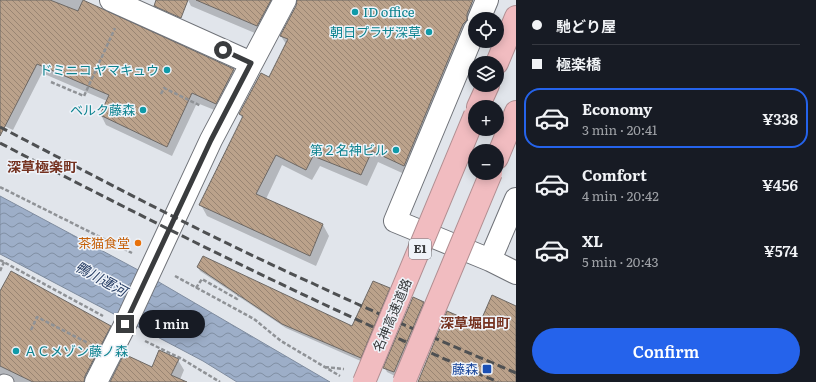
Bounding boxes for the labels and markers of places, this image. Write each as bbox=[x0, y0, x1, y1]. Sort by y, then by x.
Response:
place label: ID office bbox=[363, 2, 415, 21]
marker: ID office bbox=[350, 7, 360, 17]
place label: 朝日プラザ深草 bbox=[330, 22, 421, 41]
marker: 朝日プラザ深草 bbox=[424, 27, 434, 37]
place label: ドミニコ ヤマキュウ bbox=[39, 60, 159, 79]
marker: ドミニコ ヤマキュウ bbox=[162, 65, 172, 75]
place label: ベルク藤森 bbox=[70, 100, 135, 119]
marker: ベルク藤森 bbox=[138, 105, 148, 115]
place label: 第２名神ビル bbox=[310, 140, 388, 159]
marker: 第２名神ビル bbox=[391, 145, 401, 155]
place label: 茶猫食堂 bbox=[78, 233, 130, 252]
marker: 茶猫食堂 bbox=[133, 238, 143, 248]
place label: ＡＣメゾン藤ノ森 bbox=[24, 341, 128, 360]
marker: ＡＣメゾン藤ノ森 bbox=[11, 346, 21, 356]
place label: 藤森 bbox=[452, 359, 478, 378]
marker: 藤森 bbox=[481, 363, 493, 375]

